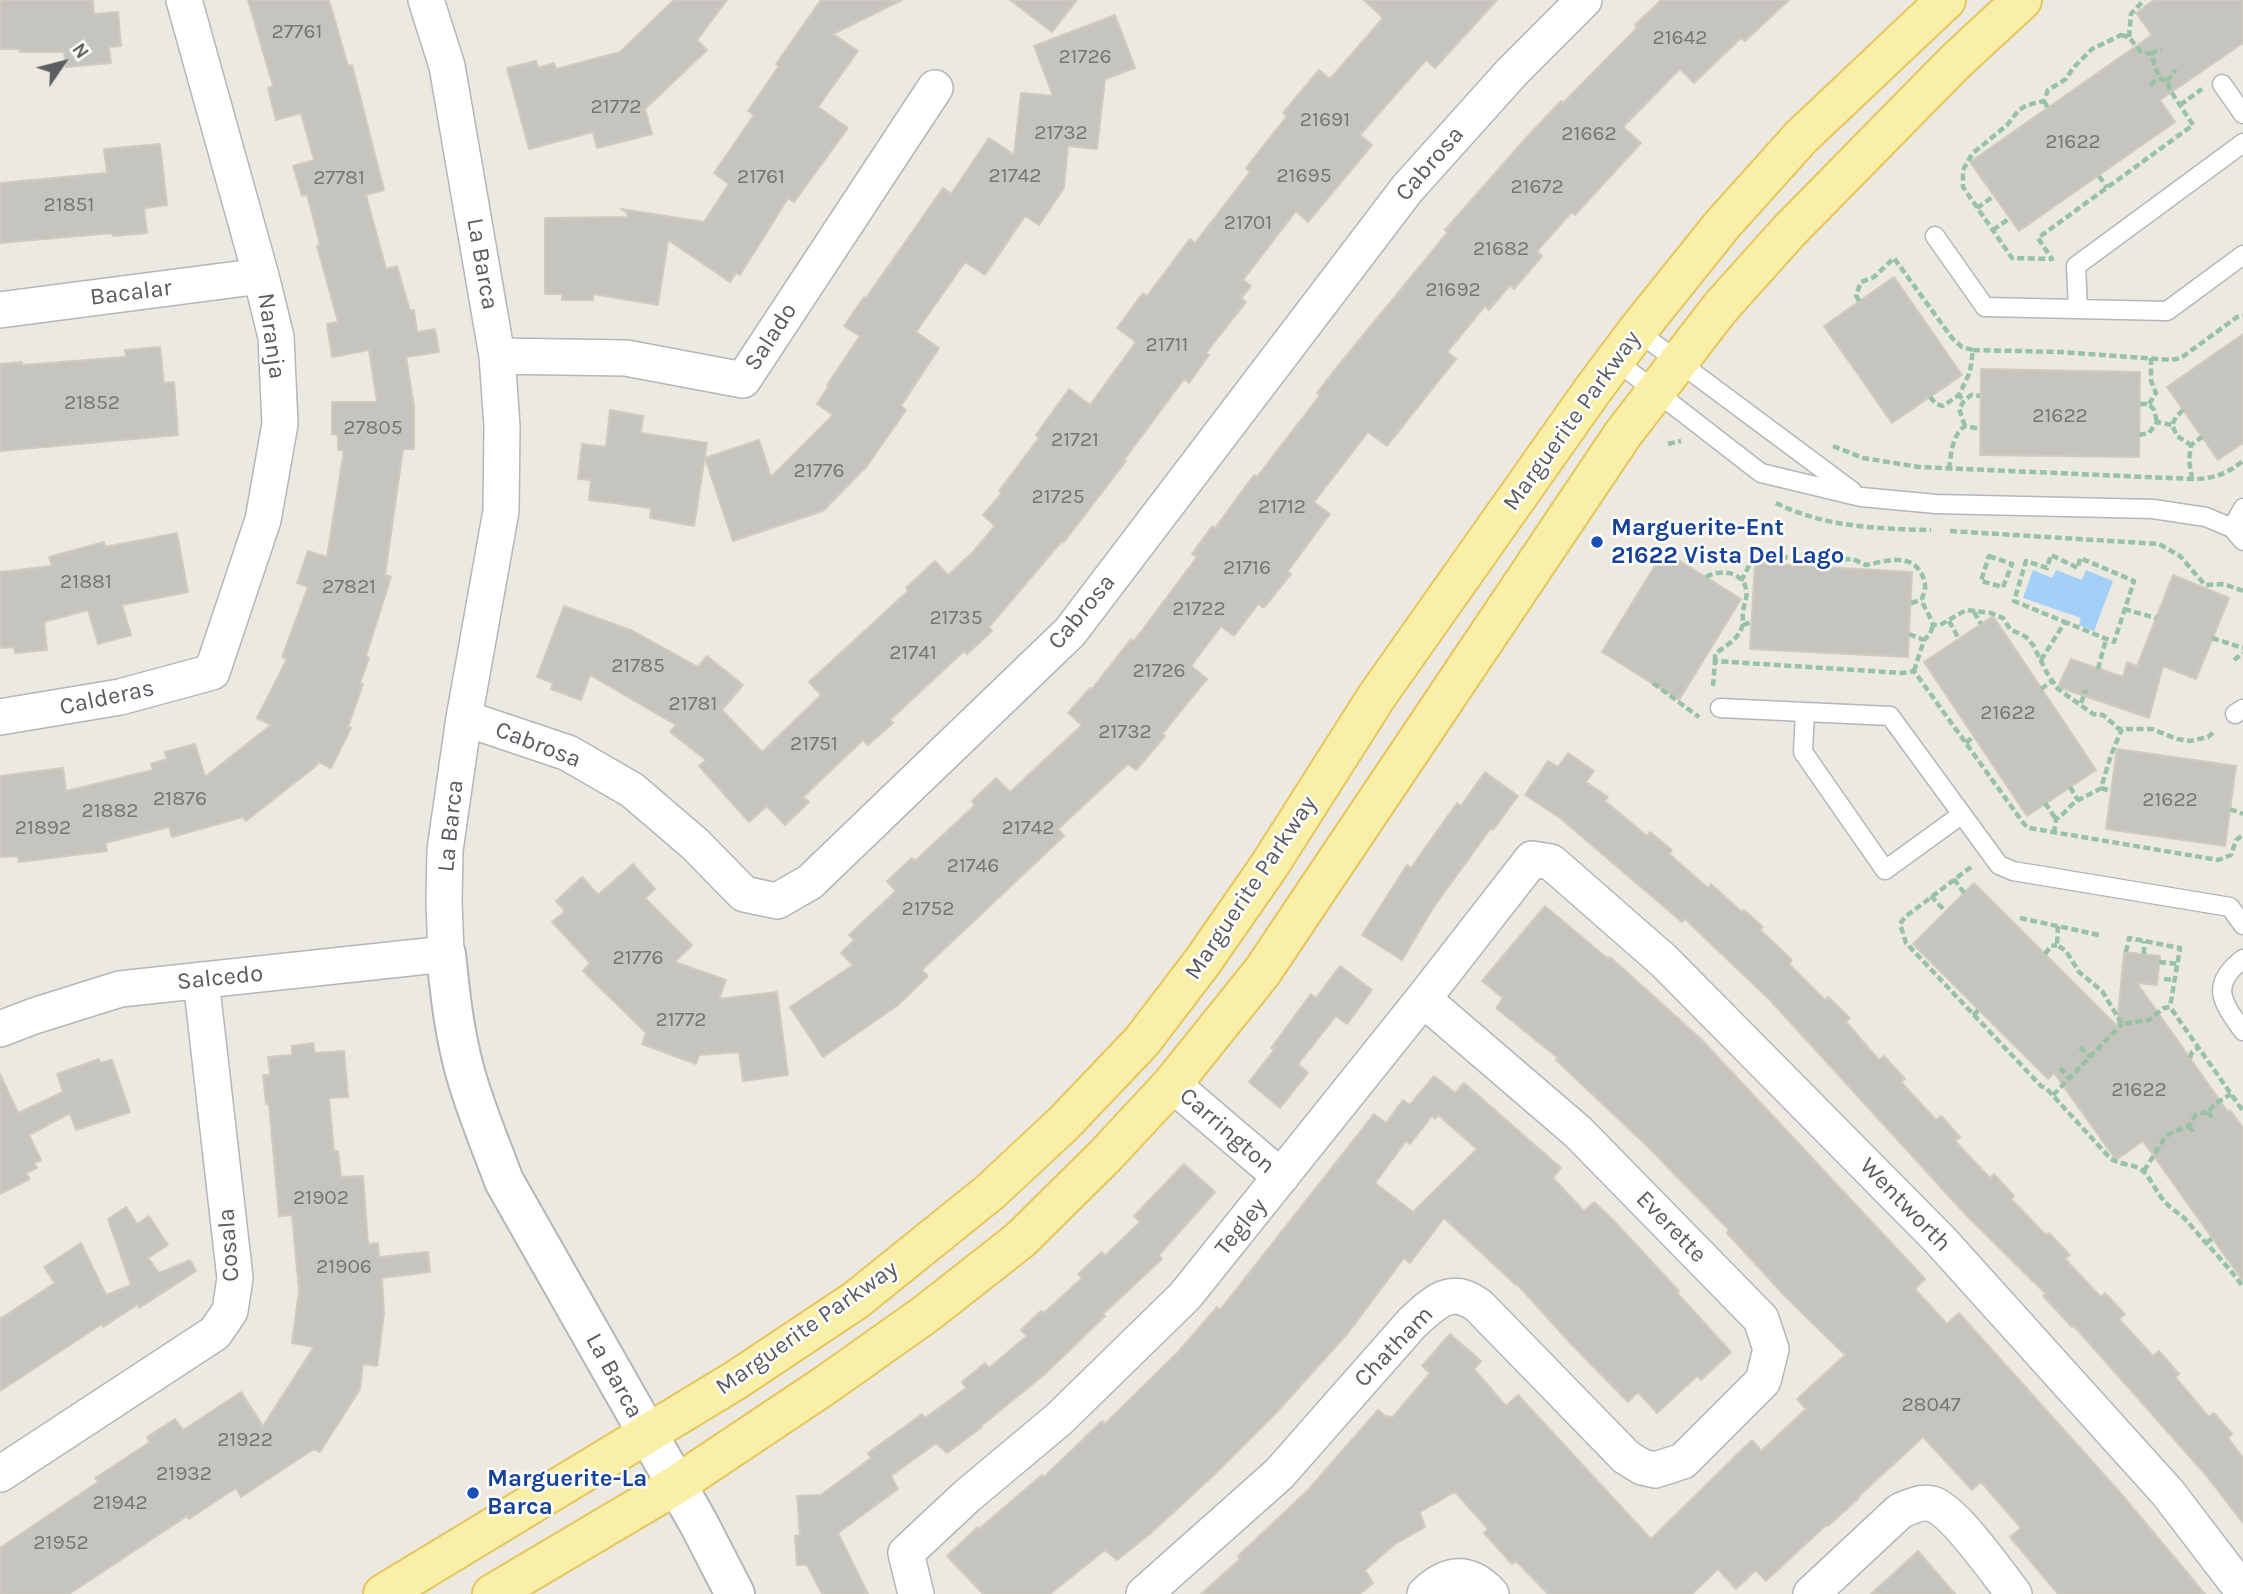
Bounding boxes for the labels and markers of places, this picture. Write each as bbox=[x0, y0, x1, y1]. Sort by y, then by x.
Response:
place label: Marguerite-Ent 21622 Vista Del Lago bbox=[1611, 514, 1844, 570]
marker: Marguerite-Ent 21622 Vista Del Lago bbox=[1589, 534, 1605, 550]
place label: Marguerite-La Barca bbox=[487, 1465, 647, 1521]
marker: Marguerite-La Barca bbox=[465, 1485, 481, 1501]

